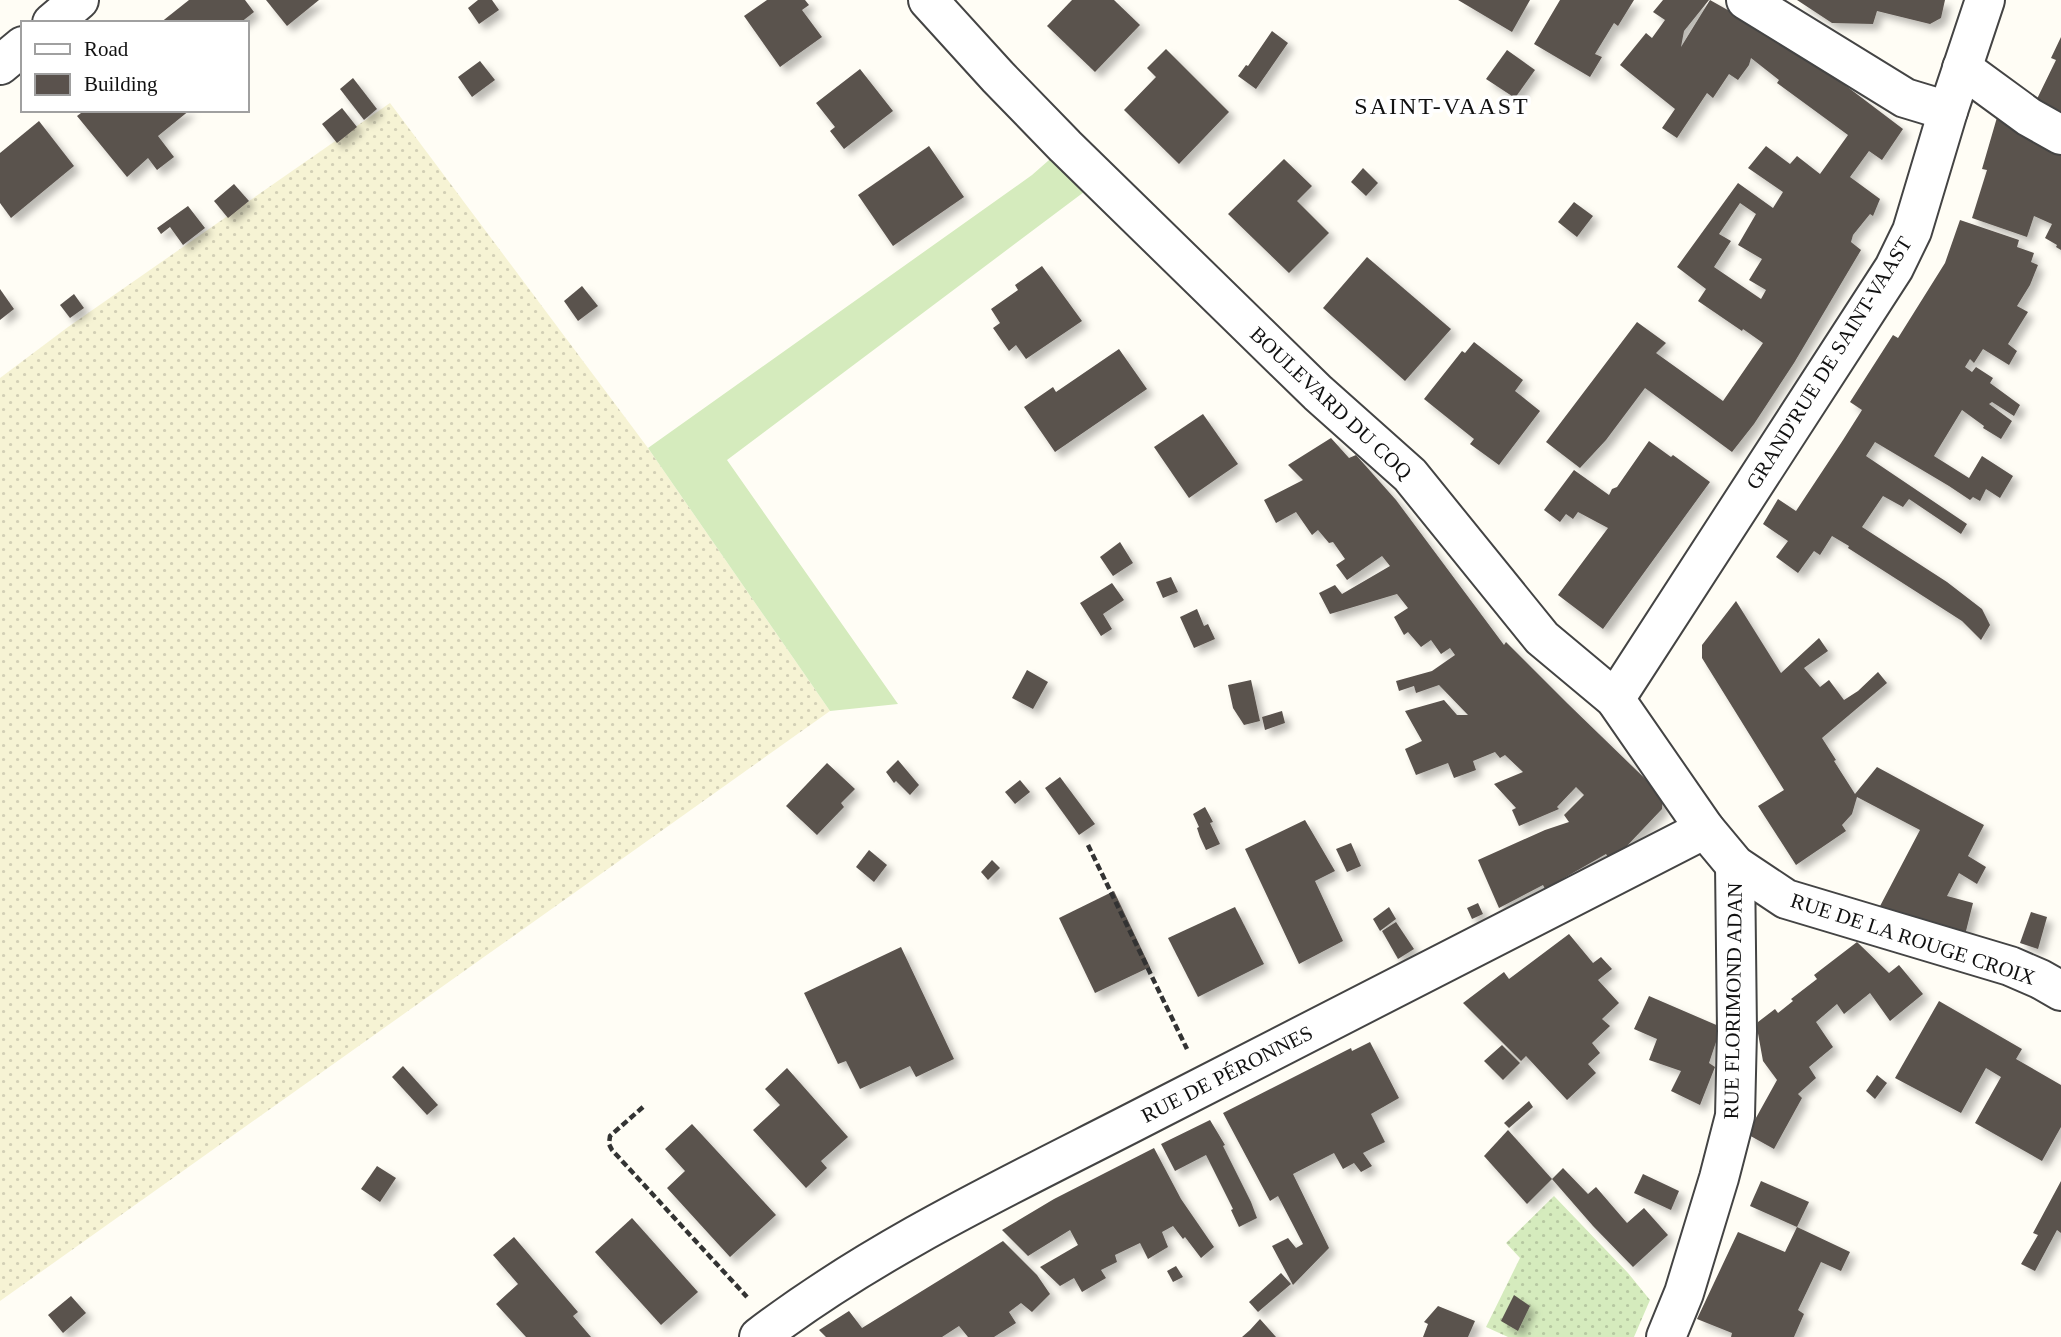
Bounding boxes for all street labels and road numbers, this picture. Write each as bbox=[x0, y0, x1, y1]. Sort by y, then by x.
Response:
street label: GRAND'RUE DE SAINT-VAAST bbox=[1741, 232, 1917, 494]
street label: BOULEVARD DU COQ bbox=[1245, 322, 1417, 484]
street label: RUE FLORIMOND ADAN bbox=[1719, 882, 1747, 1120]
street label: RUE DE LA ROUGE CROIX bbox=[1788, 888, 2038, 990]
street label: RUE DE PÉRONNES bbox=[1137, 1020, 1317, 1128]

